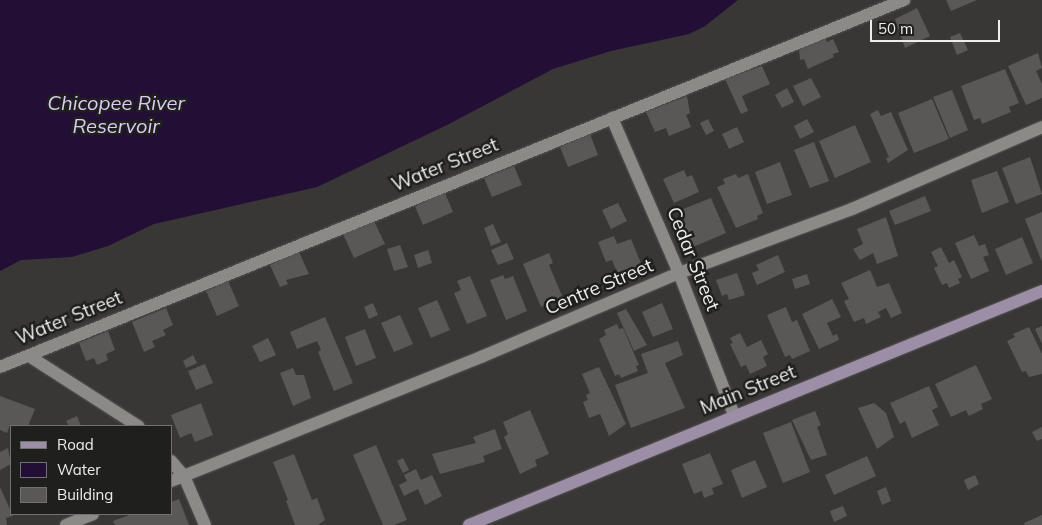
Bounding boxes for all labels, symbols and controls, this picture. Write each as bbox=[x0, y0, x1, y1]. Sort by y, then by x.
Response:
scale bar bbox=[872, 10, 1002, 42]
text: 50 m bbox=[878, 19, 913, 38]
water label: Chicopee River Reservoir bbox=[47, 91, 185, 138]
street label: Water Street bbox=[388, 133, 502, 197]
street label: Cedar Street bbox=[662, 204, 724, 314]
street label: Centre Street bbox=[542, 254, 656, 320]
street label: Water Street bbox=[12, 286, 126, 350]
street label: Main Street bbox=[697, 361, 799, 419]
legend bbox=[10, 425, 172, 515]
text: Road bbox=[57, 435, 94, 454]
text: Water bbox=[57, 460, 101, 479]
text: Building bbox=[57, 485, 113, 504]

